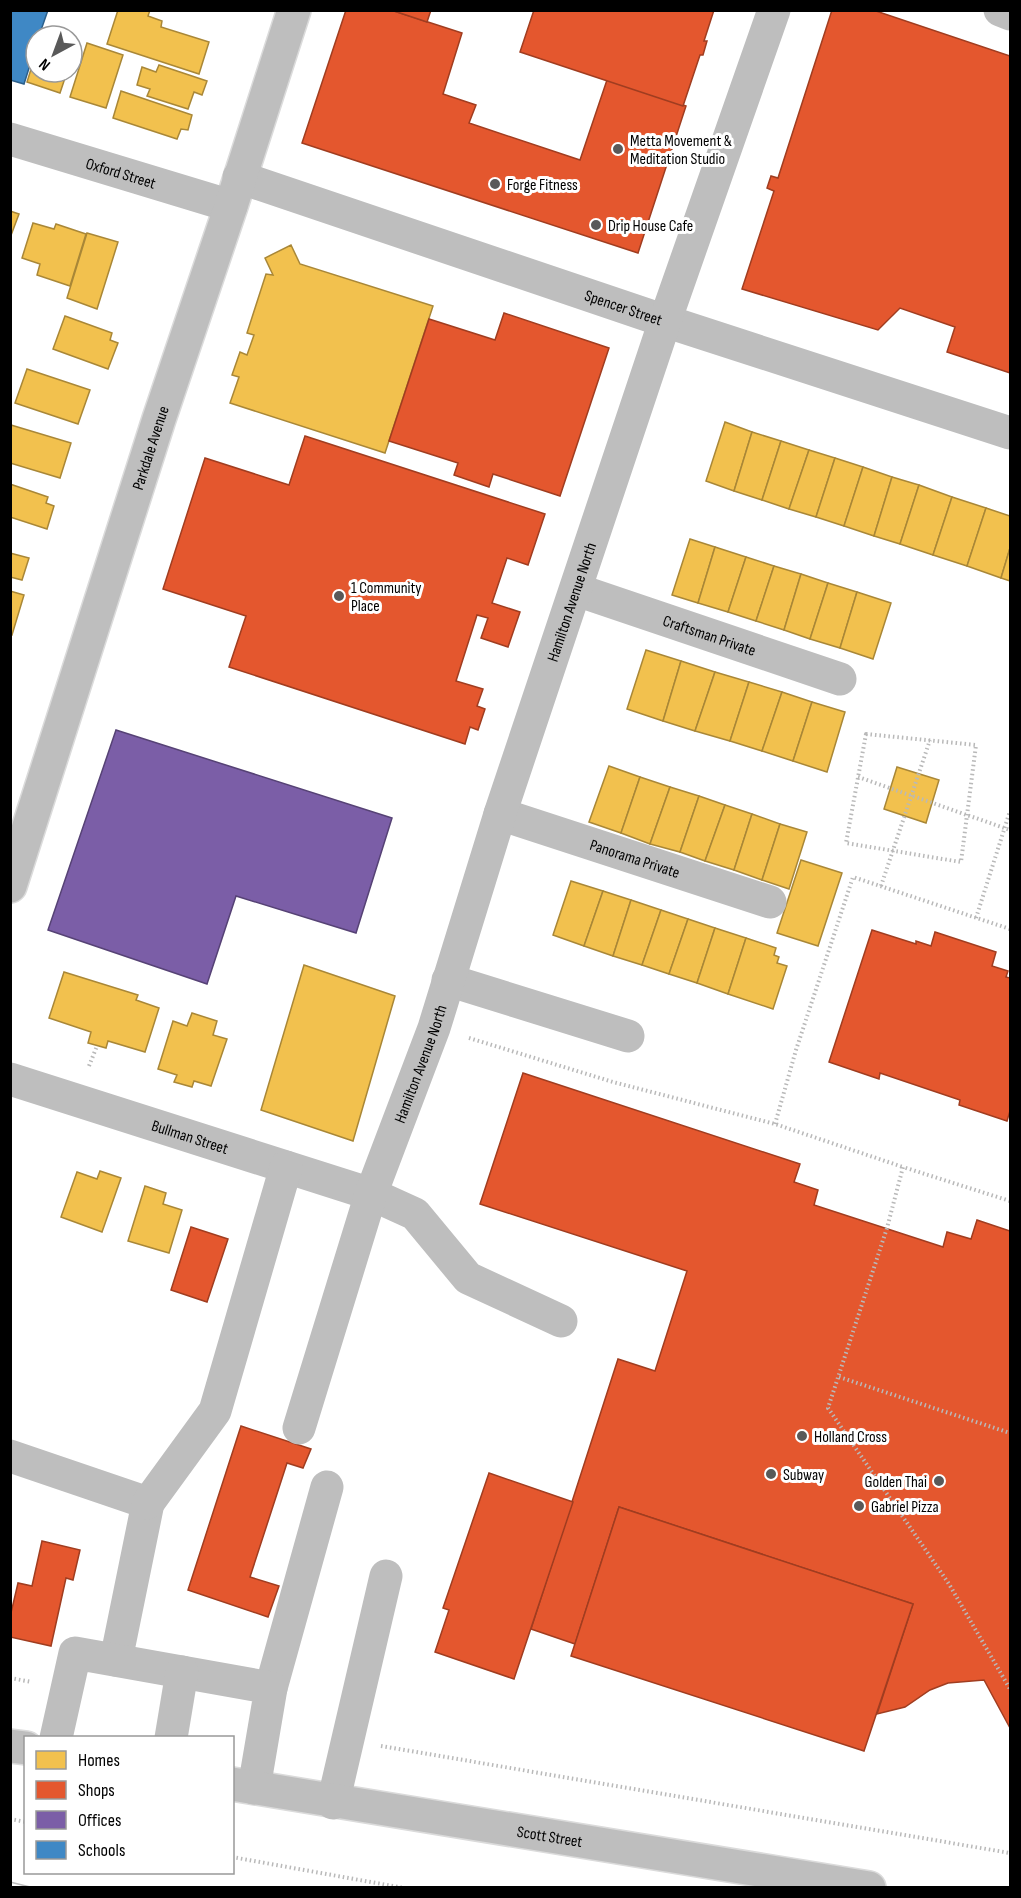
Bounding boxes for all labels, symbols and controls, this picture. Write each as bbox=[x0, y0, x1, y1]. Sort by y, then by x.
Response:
north arrow bbox=[24, 24, 84, 84]
text: N bbox=[36, 54, 55, 74]
place label: Metta Movement & Meditation Studio bbox=[630, 132, 732, 169]
marker: Metta Movement & Meditation Studio bbox=[611, 142, 625, 156]
street label: Oxford Street bbox=[83, 155, 158, 194]
place label: Forge Fitness bbox=[507, 176, 578, 195]
marker: Forge Fitness bbox=[488, 177, 502, 191]
place label: Drip House Cafe bbox=[608, 217, 693, 236]
marker: Drip House Cafe bbox=[589, 218, 603, 232]
street label: Spencer Street bbox=[582, 287, 664, 330]
street label: Parkdale Avenue bbox=[129, 404, 174, 493]
street label: Hamilton Avenue North bbox=[544, 540, 601, 664]
place label: 1 Community Place bbox=[351, 579, 422, 616]
marker: 1 Community Place bbox=[332, 589, 346, 603]
street label: Craftsman Private bbox=[660, 612, 758, 661]
street label: Panorama Private bbox=[587, 836, 682, 883]
street label: Hamilton Avenue North bbox=[391, 1003, 452, 1126]
street label: Bullman Street bbox=[149, 1117, 230, 1159]
place label: Holland Cross bbox=[814, 1428, 887, 1447]
marker: Holland Cross bbox=[795, 1429, 809, 1443]
place label: Subway bbox=[783, 1466, 824, 1485]
marker: Subway bbox=[764, 1467, 778, 1481]
place label: Golden Thai bbox=[865, 1473, 927, 1492]
marker: Golden Thai bbox=[932, 1474, 946, 1488]
place label: Gabriel Pizza bbox=[871, 1498, 939, 1517]
marker: Gabriel Pizza bbox=[852, 1499, 866, 1513]
legend bbox=[24, 1736, 234, 1874]
text: Homes bbox=[78, 1750, 120, 1771]
text: Shops bbox=[78, 1780, 115, 1801]
text: Offices bbox=[78, 1810, 121, 1831]
street label: Scott Street bbox=[515, 1823, 584, 1852]
text: Schools bbox=[78, 1840, 125, 1861]

